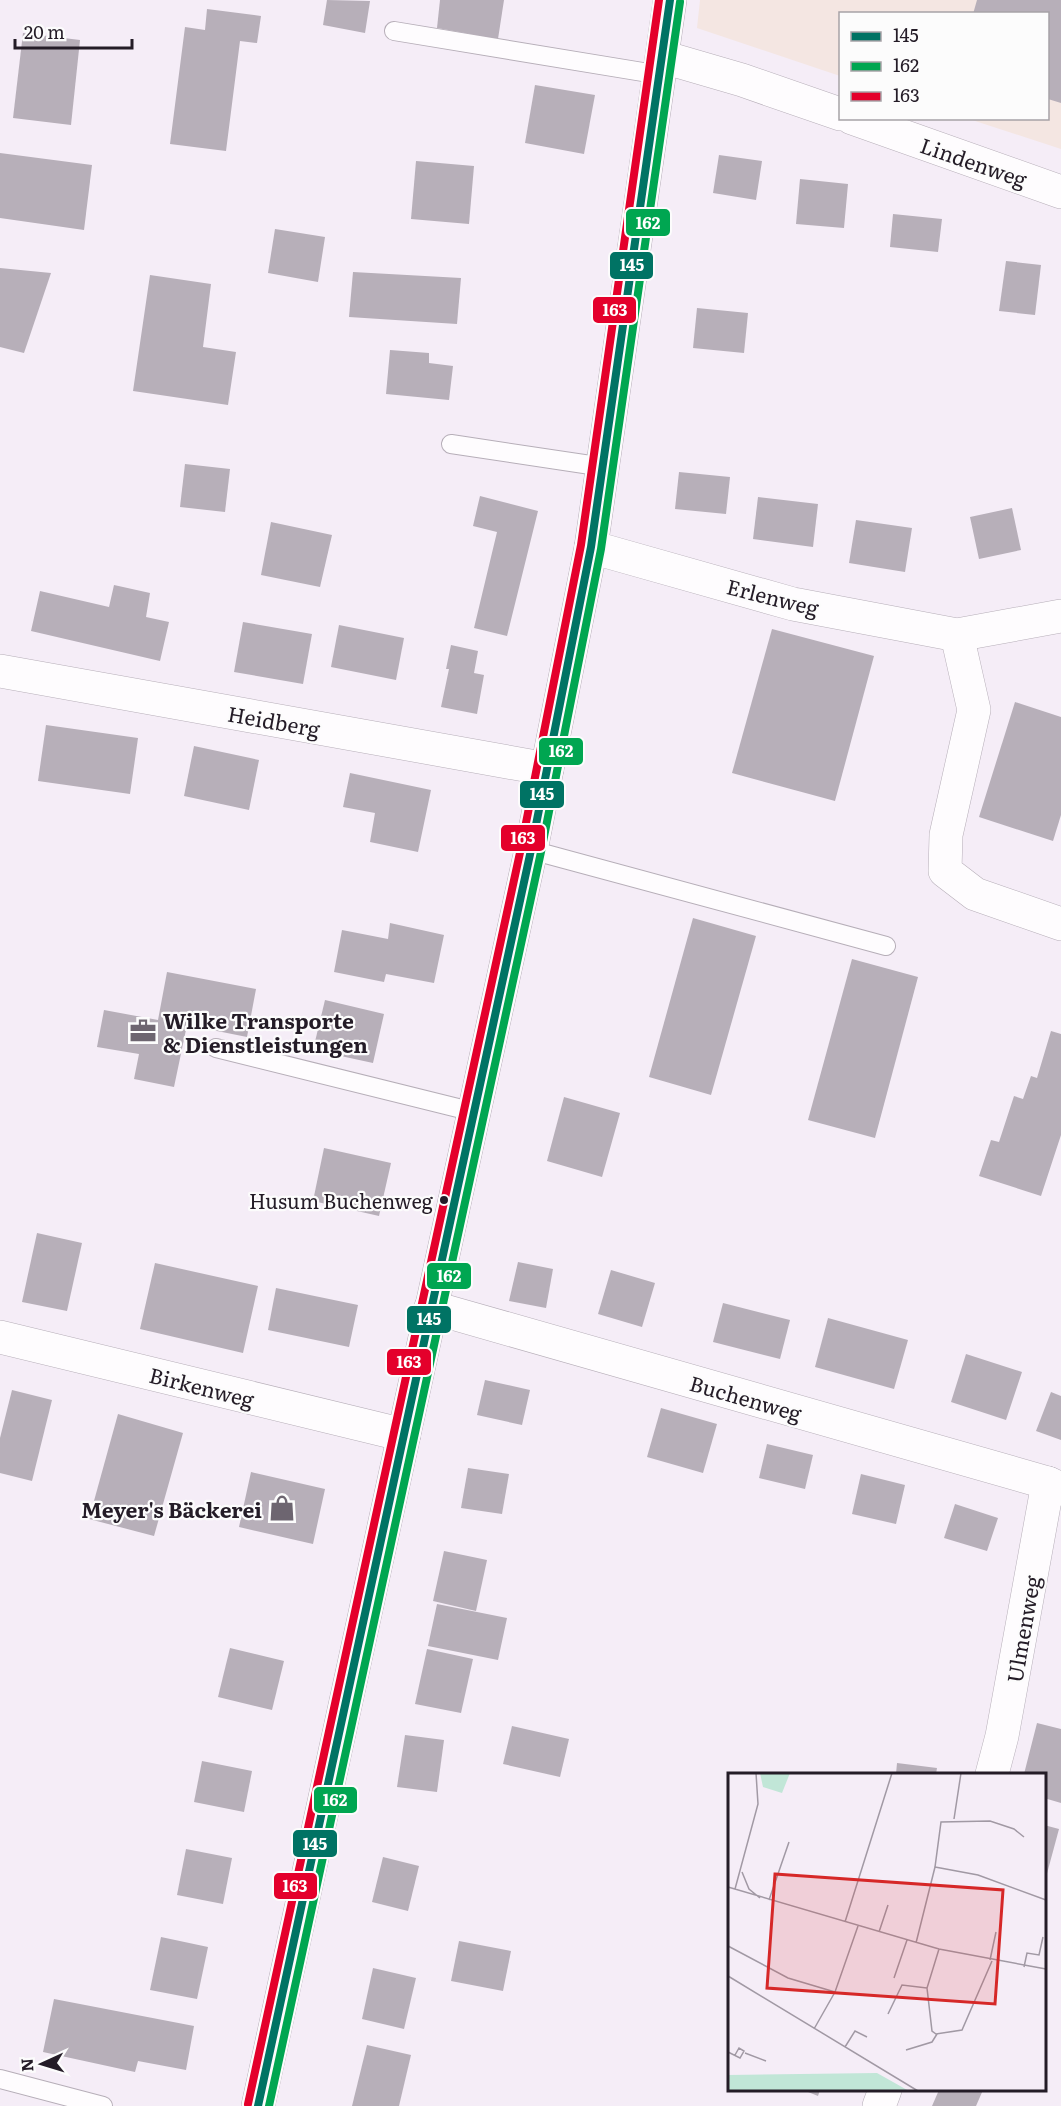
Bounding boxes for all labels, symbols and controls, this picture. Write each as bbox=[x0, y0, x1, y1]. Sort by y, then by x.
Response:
scale bar bbox=[15, 12, 132, 50]
legend bbox=[839, 12, 1049, 120]
text: 20 m bbox=[24, 18, 65, 45]
text: 145 bbox=[893, 21, 919, 48]
text: 162 bbox=[893, 51, 919, 78]
text: 163 bbox=[893, 81, 920, 108]
street label: Lindenweg bbox=[916, 128, 1032, 194]
line badge: 162 bbox=[625, 208, 671, 237]
text: 162 bbox=[636, 210, 661, 234]
line badge: 145 bbox=[609, 251, 654, 280]
text: 145 bbox=[620, 252, 644, 276]
line badge: 163 bbox=[592, 296, 637, 324]
text: 163 bbox=[603, 297, 627, 321]
street label: Erlenweg bbox=[724, 570, 823, 622]
street label: Heidberg bbox=[225, 697, 323, 743]
line badge: 162 bbox=[538, 737, 584, 766]
text: 162 bbox=[549, 738, 574, 762]
line badge: 145 bbox=[519, 780, 565, 809]
text: 145 bbox=[530, 781, 554, 805]
line badge: 163 bbox=[500, 824, 546, 852]
text: 163 bbox=[511, 825, 535, 849]
place label: Wilke Transporte & Dienstleistungen bbox=[163, 1004, 368, 1059]
office icon: Wilke Transporte & Dienstleistungen bbox=[128, 1016, 158, 1046]
place label: Husum Buchenweg bbox=[249, 1185, 434, 1215]
marker: Husum Buchenweg bbox=[438, 1194, 450, 1206]
line badge: 162 bbox=[426, 1262, 472, 1290]
text: 162 bbox=[437, 1263, 462, 1287]
line badge: 145 bbox=[406, 1305, 452, 1334]
text: 145 bbox=[417, 1306, 441, 1330]
line badge: 163 bbox=[386, 1348, 432, 1376]
text: 163 bbox=[397, 1349, 421, 1373]
street label: Birkenweg bbox=[146, 1358, 258, 1414]
street label: Buchenweg bbox=[686, 1366, 806, 1428]
place label: Meyer's Bäckerei bbox=[81, 1493, 262, 1524]
shop icon: Meyer's Bäckerei bbox=[267, 1493, 297, 1523]
street label: Ulmenweg bbox=[997, 1573, 1047, 1685]
inset map bbox=[728, 1773, 1046, 2091]
line badge: 162 bbox=[313, 1786, 358, 1814]
text: 162 bbox=[323, 1787, 348, 1811]
line badge: 145 bbox=[292, 1829, 338, 1858]
text: 145 bbox=[303, 1831, 327, 1855]
line badge: 163 bbox=[273, 1872, 318, 1900]
text: 163 bbox=[283, 1873, 307, 1897]
north arrow bbox=[12, 2034, 72, 2094]
text: N bbox=[14, 2058, 38, 2073]

